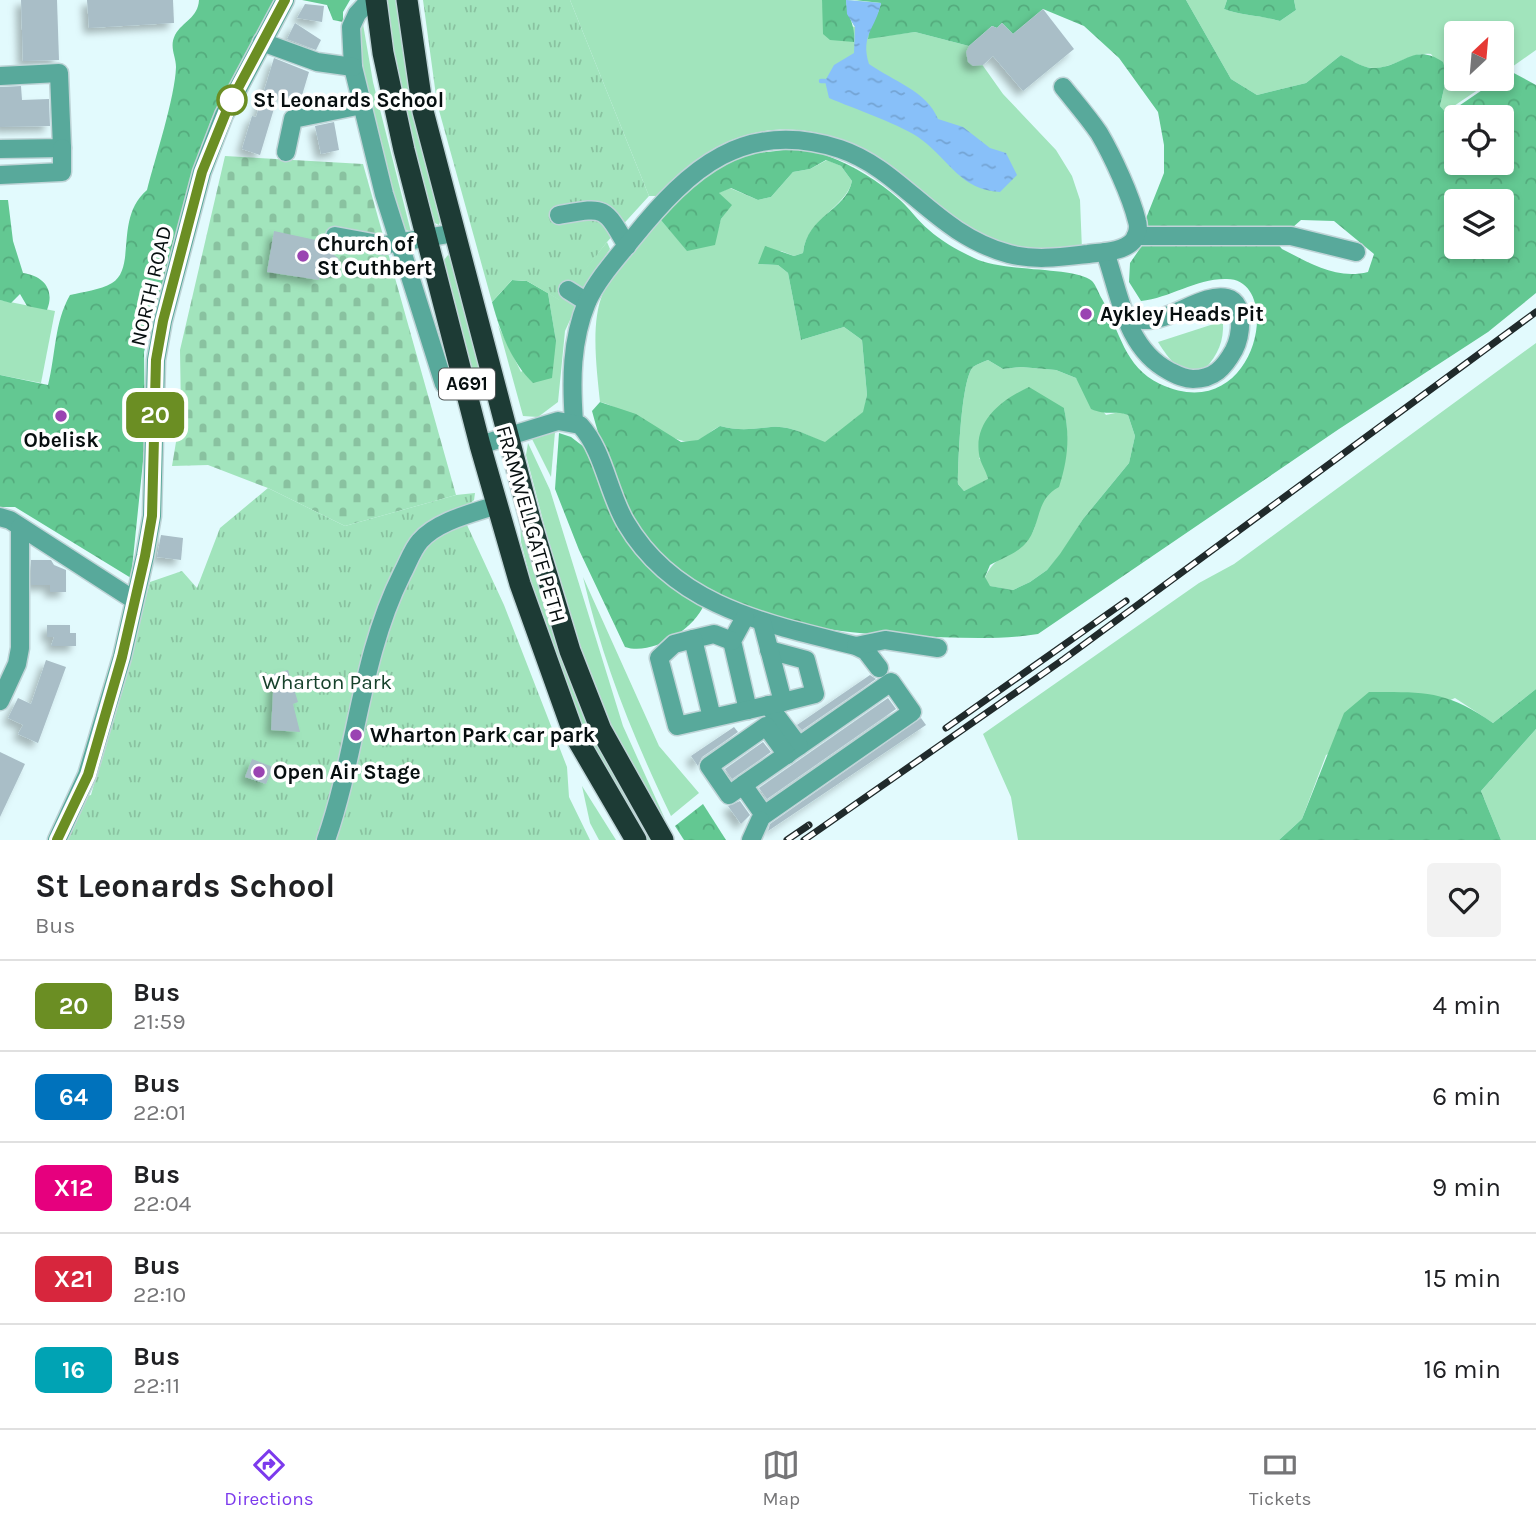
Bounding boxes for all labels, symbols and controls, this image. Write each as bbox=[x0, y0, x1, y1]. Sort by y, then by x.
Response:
north arrow bbox=[1444, 21, 1514, 91]
map controls bbox=[1444, 21, 1514, 259]
marker: St Leonards School bbox=[217, 85, 247, 115]
place label: St Leonards School bbox=[253, 88, 444, 112]
button: locate bbox=[1444, 105, 1514, 175]
button: layers bbox=[1444, 189, 1514, 259]
street label: NORTH ROAD bbox=[126, 224, 176, 348]
place label: Church of St Cuthbert bbox=[317, 232, 432, 280]
marker: Church of St Cuthbert bbox=[295, 248, 311, 264]
place label: Aykley Heads Pit bbox=[1100, 302, 1264, 326]
marker: Aykley Heads Pit bbox=[1078, 306, 1094, 322]
road number: A691 bbox=[439, 368, 495, 400]
line badge: 20 bbox=[124, 392, 186, 438]
text: 20 bbox=[140, 401, 170, 429]
marker: Obelisk bbox=[53, 408, 69, 424]
street label: FRAMWELLGATE PETH bbox=[491, 423, 571, 625]
place label: Obelisk bbox=[23, 428, 99, 452]
park label: Wharton Park bbox=[262, 670, 392, 694]
place label: Wharton Park car park bbox=[370, 723, 596, 747]
marker: Wharton Park car park bbox=[348, 727, 364, 743]
place label: Open Air Stage bbox=[273, 760, 421, 784]
marker: Open Air Stage bbox=[251, 764, 267, 780]
button: heart bbox=[1427, 863, 1501, 937]
text: St Leonards School bbox=[35, 867, 335, 905]
text: Bus bbox=[35, 912, 75, 939]
text: Bus bbox=[133, 977, 180, 1008]
text: 4 min bbox=[1433, 990, 1501, 1021]
text: 20 bbox=[59, 992, 88, 1020]
text: 21:59 bbox=[133, 1008, 186, 1035]
text: Bus bbox=[133, 1068, 180, 1099]
text: 6 min bbox=[1432, 1081, 1501, 1112]
text: 64 bbox=[59, 1083, 88, 1111]
text: 22:01 bbox=[133, 1099, 186, 1126]
text: Bus bbox=[133, 1159, 180, 1190]
text: 9 min bbox=[1432, 1172, 1501, 1203]
text: X12 bbox=[54, 1174, 93, 1202]
text: 22:04 bbox=[133, 1190, 191, 1217]
text: Bus bbox=[133, 1250, 180, 1281]
text: 15 min bbox=[1424, 1263, 1501, 1294]
text: X21 bbox=[54, 1265, 93, 1293]
text: 22:10 bbox=[133, 1281, 186, 1308]
text: Bus bbox=[133, 1341, 180, 1372]
text: 16 min bbox=[1424, 1354, 1501, 1385]
text: 16 bbox=[62, 1356, 85, 1384]
text: 22:11 bbox=[133, 1372, 180, 1399]
tab: Directions bbox=[224, 1446, 314, 1510]
tab: Map bbox=[762, 1446, 800, 1510]
tab: Tickets bbox=[1249, 1446, 1312, 1510]

